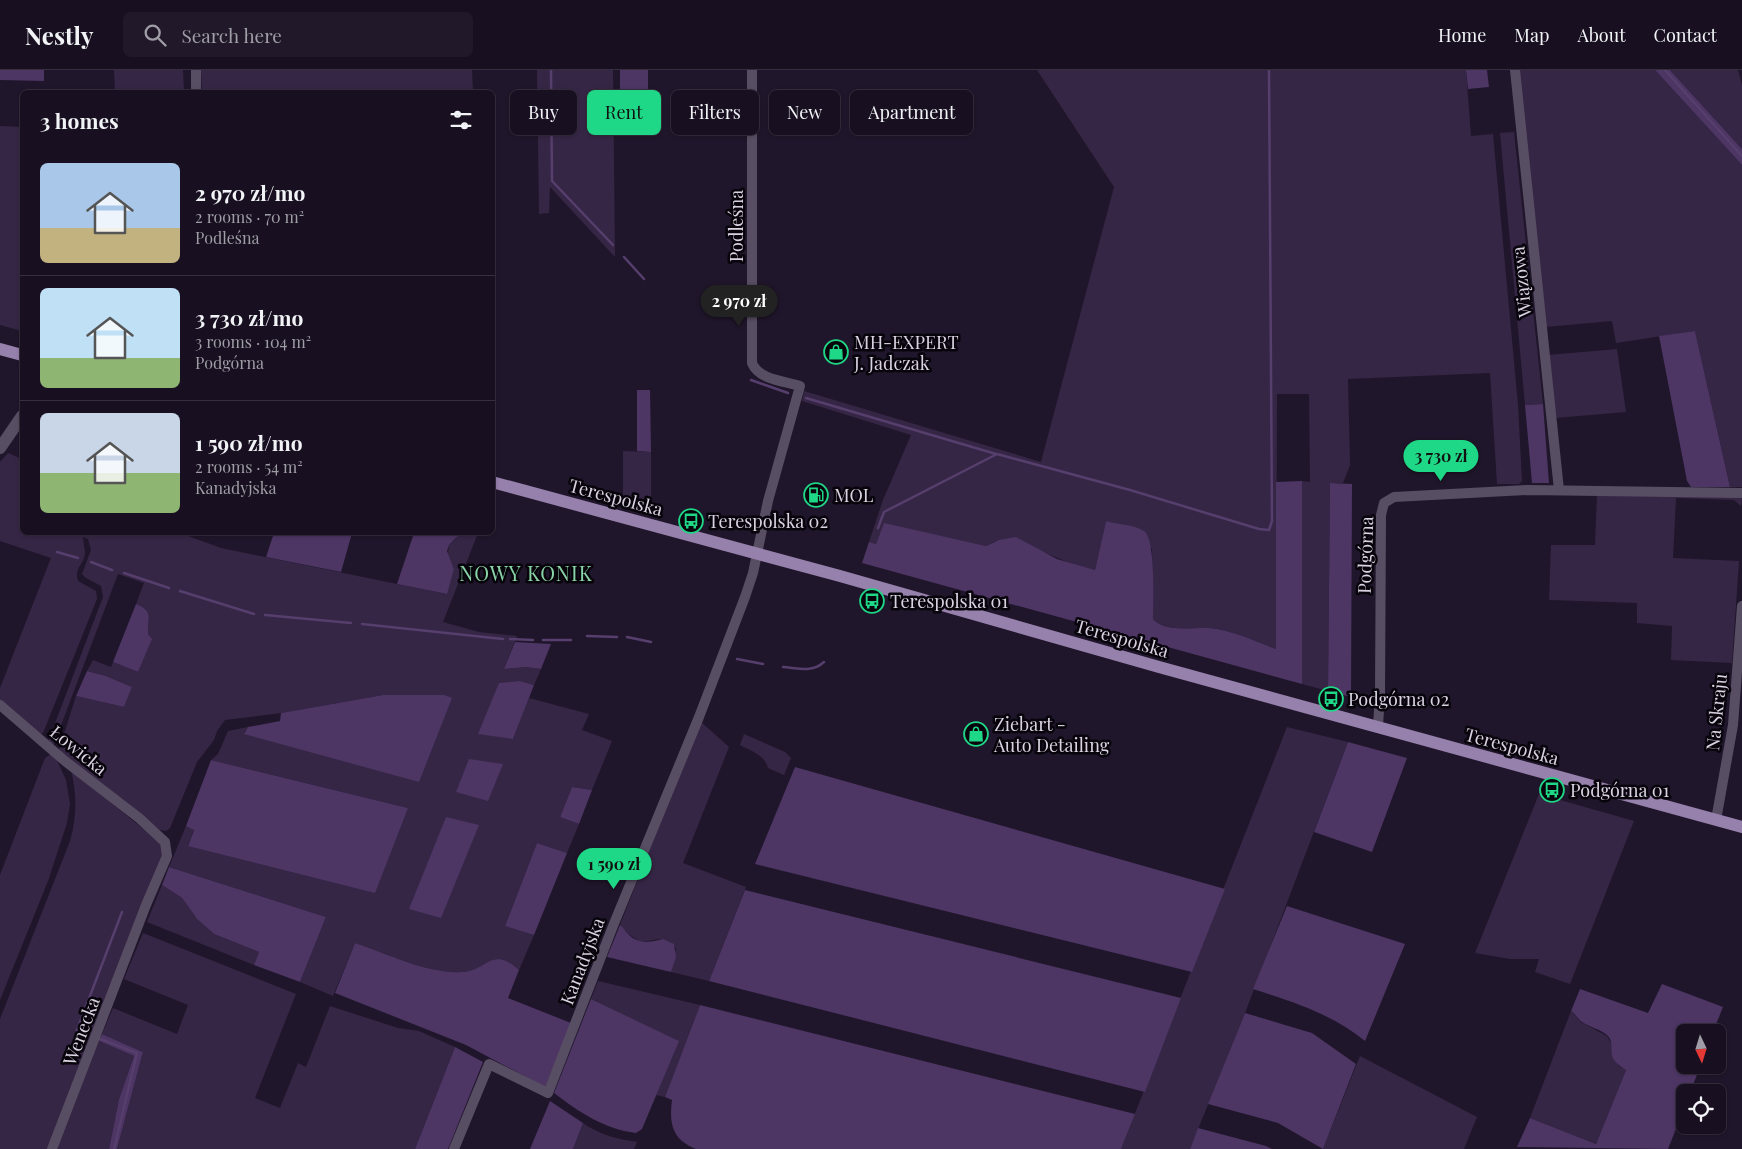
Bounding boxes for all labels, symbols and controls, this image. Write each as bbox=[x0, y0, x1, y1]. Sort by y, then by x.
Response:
search box bbox=[123, 12, 473, 57]
text: Nestly bbox=[25, 19, 93, 51]
icon: search bbox=[141, 21, 169, 49]
text: Search here bbox=[181, 22, 282, 48]
text: Home bbox=[1438, 23, 1486, 47]
text: Map bbox=[1514, 23, 1549, 47]
text: About bbox=[1577, 23, 1626, 47]
text: Contact bbox=[1654, 23, 1717, 47]
chip: Buy bbox=[510, 90, 577, 135]
chip: Rent bbox=[587, 90, 661, 135]
chip: Filters bbox=[671, 90, 759, 135]
chip: New bbox=[769, 90, 840, 135]
chip: Apartment bbox=[850, 90, 973, 135]
text: 3 homes bbox=[40, 106, 119, 134]
icon: filters bbox=[447, 106, 475, 134]
text: 2 970 zł/mo bbox=[195, 178, 305, 206]
icon: home bbox=[80, 183, 140, 243]
street label: Podleśna bbox=[724, 190, 748, 262]
text: 2 rooms · 70 m² bbox=[195, 206, 304, 227]
text: Podleśna bbox=[195, 227, 259, 248]
street label: Wiązowa bbox=[1505, 245, 1537, 320]
pin: 2 970 zł bbox=[687, 284, 791, 327]
text: 2 970 zł bbox=[712, 290, 766, 311]
text: 3 730 zł/mo bbox=[195, 303, 303, 331]
icon: home bbox=[80, 308, 140, 368]
place label: MH-EXPERT J. Jadczak bbox=[853, 330, 959, 375]
text: 3 rooms · 104 m² bbox=[195, 331, 311, 352]
shop icon: MH-EXPERT J. Jadczak bbox=[823, 339, 849, 365]
text: Podgórna bbox=[195, 352, 264, 373]
text: 1 590 zł/mo bbox=[195, 428, 303, 456]
icon: home bbox=[80, 433, 140, 493]
pin: 3 730 zł bbox=[1389, 440, 1493, 482]
text: 3 730 zł bbox=[1414, 445, 1468, 466]
text: 2 rooms · 54 m² bbox=[195, 456, 303, 477]
street label: Terespolska bbox=[566, 473, 666, 521]
text: Kanadyjska bbox=[195, 477, 276, 498]
fuel station icon: MOL bbox=[803, 482, 829, 508]
place label: MOL bbox=[834, 483, 874, 507]
bus stop icon: Terespolska 02 bbox=[678, 508, 704, 534]
place label: Terespolska 02 bbox=[708, 509, 828, 533]
street label: Podgórna bbox=[1352, 516, 1378, 594]
district label: NOWY KONIK bbox=[459, 559, 593, 586]
bus stop icon: Terespolska 01 bbox=[859, 588, 885, 614]
place label: Terespolska 01 bbox=[890, 589, 1008, 613]
street label: Terespolska bbox=[1072, 613, 1172, 663]
street label: Na Skraju bbox=[1700, 672, 1732, 752]
bus stop icon: Podgórna 02 bbox=[1318, 686, 1344, 712]
place label: Podgórna 02 bbox=[1348, 687, 1449, 711]
place label: Ziebart - Auto Detailing bbox=[993, 712, 1110, 757]
street label: Łowicka bbox=[45, 720, 113, 780]
shop icon: Ziebart - Auto Detailing bbox=[963, 721, 989, 747]
street label: Terespolska bbox=[1462, 722, 1562, 770]
bus stop icon: Podgórna 01 bbox=[1539, 777, 1565, 803]
place label: Podgórna 01 bbox=[1570, 778, 1670, 802]
pin: 1 590 zł bbox=[562, 848, 666, 890]
text: 1 590 zł bbox=[588, 853, 640, 874]
street label: Kanadyjska bbox=[554, 914, 610, 1008]
street label: Wenecka bbox=[57, 993, 105, 1070]
north arrow bbox=[1676, 1024, 1726, 1074]
map controls bbox=[1676, 1024, 1726, 1134]
button: locate bbox=[1676, 1084, 1726, 1134]

